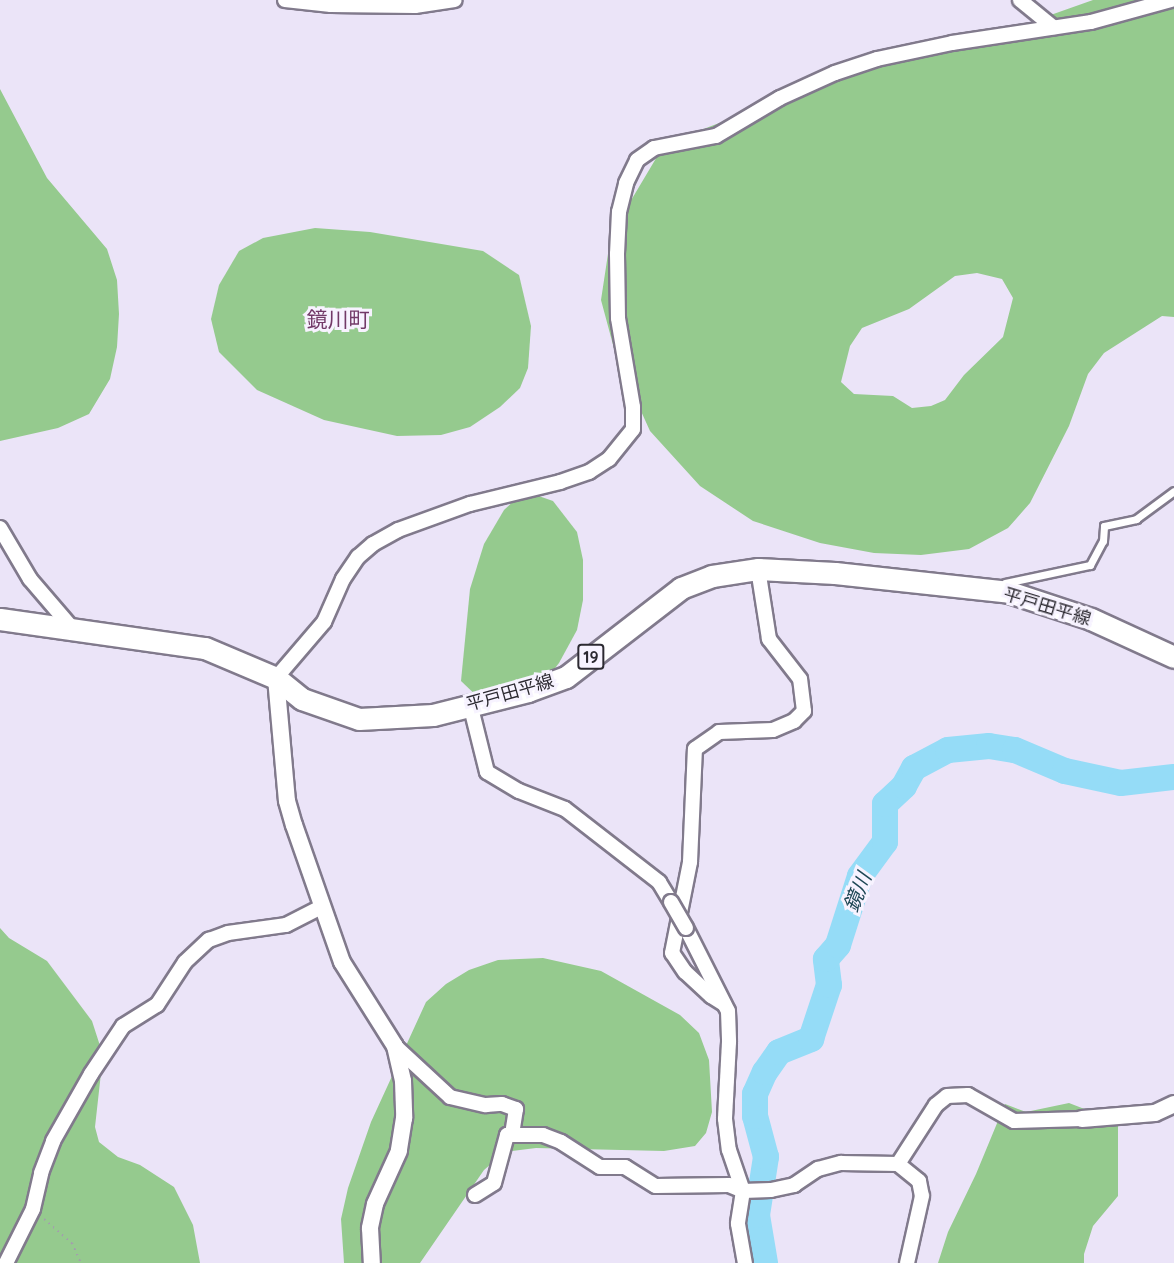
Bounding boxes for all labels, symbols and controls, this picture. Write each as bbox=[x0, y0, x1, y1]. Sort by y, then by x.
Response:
district label: 鏡川町 bbox=[307, 306, 369, 332]
street label: 平戸田平線 bbox=[1001, 584, 1093, 630]
road number: 19 bbox=[576, 644, 606, 670]
street label: 平戸田平線 bbox=[464, 670, 556, 716]
water label: 鏡川 bbox=[838, 869, 876, 915]

